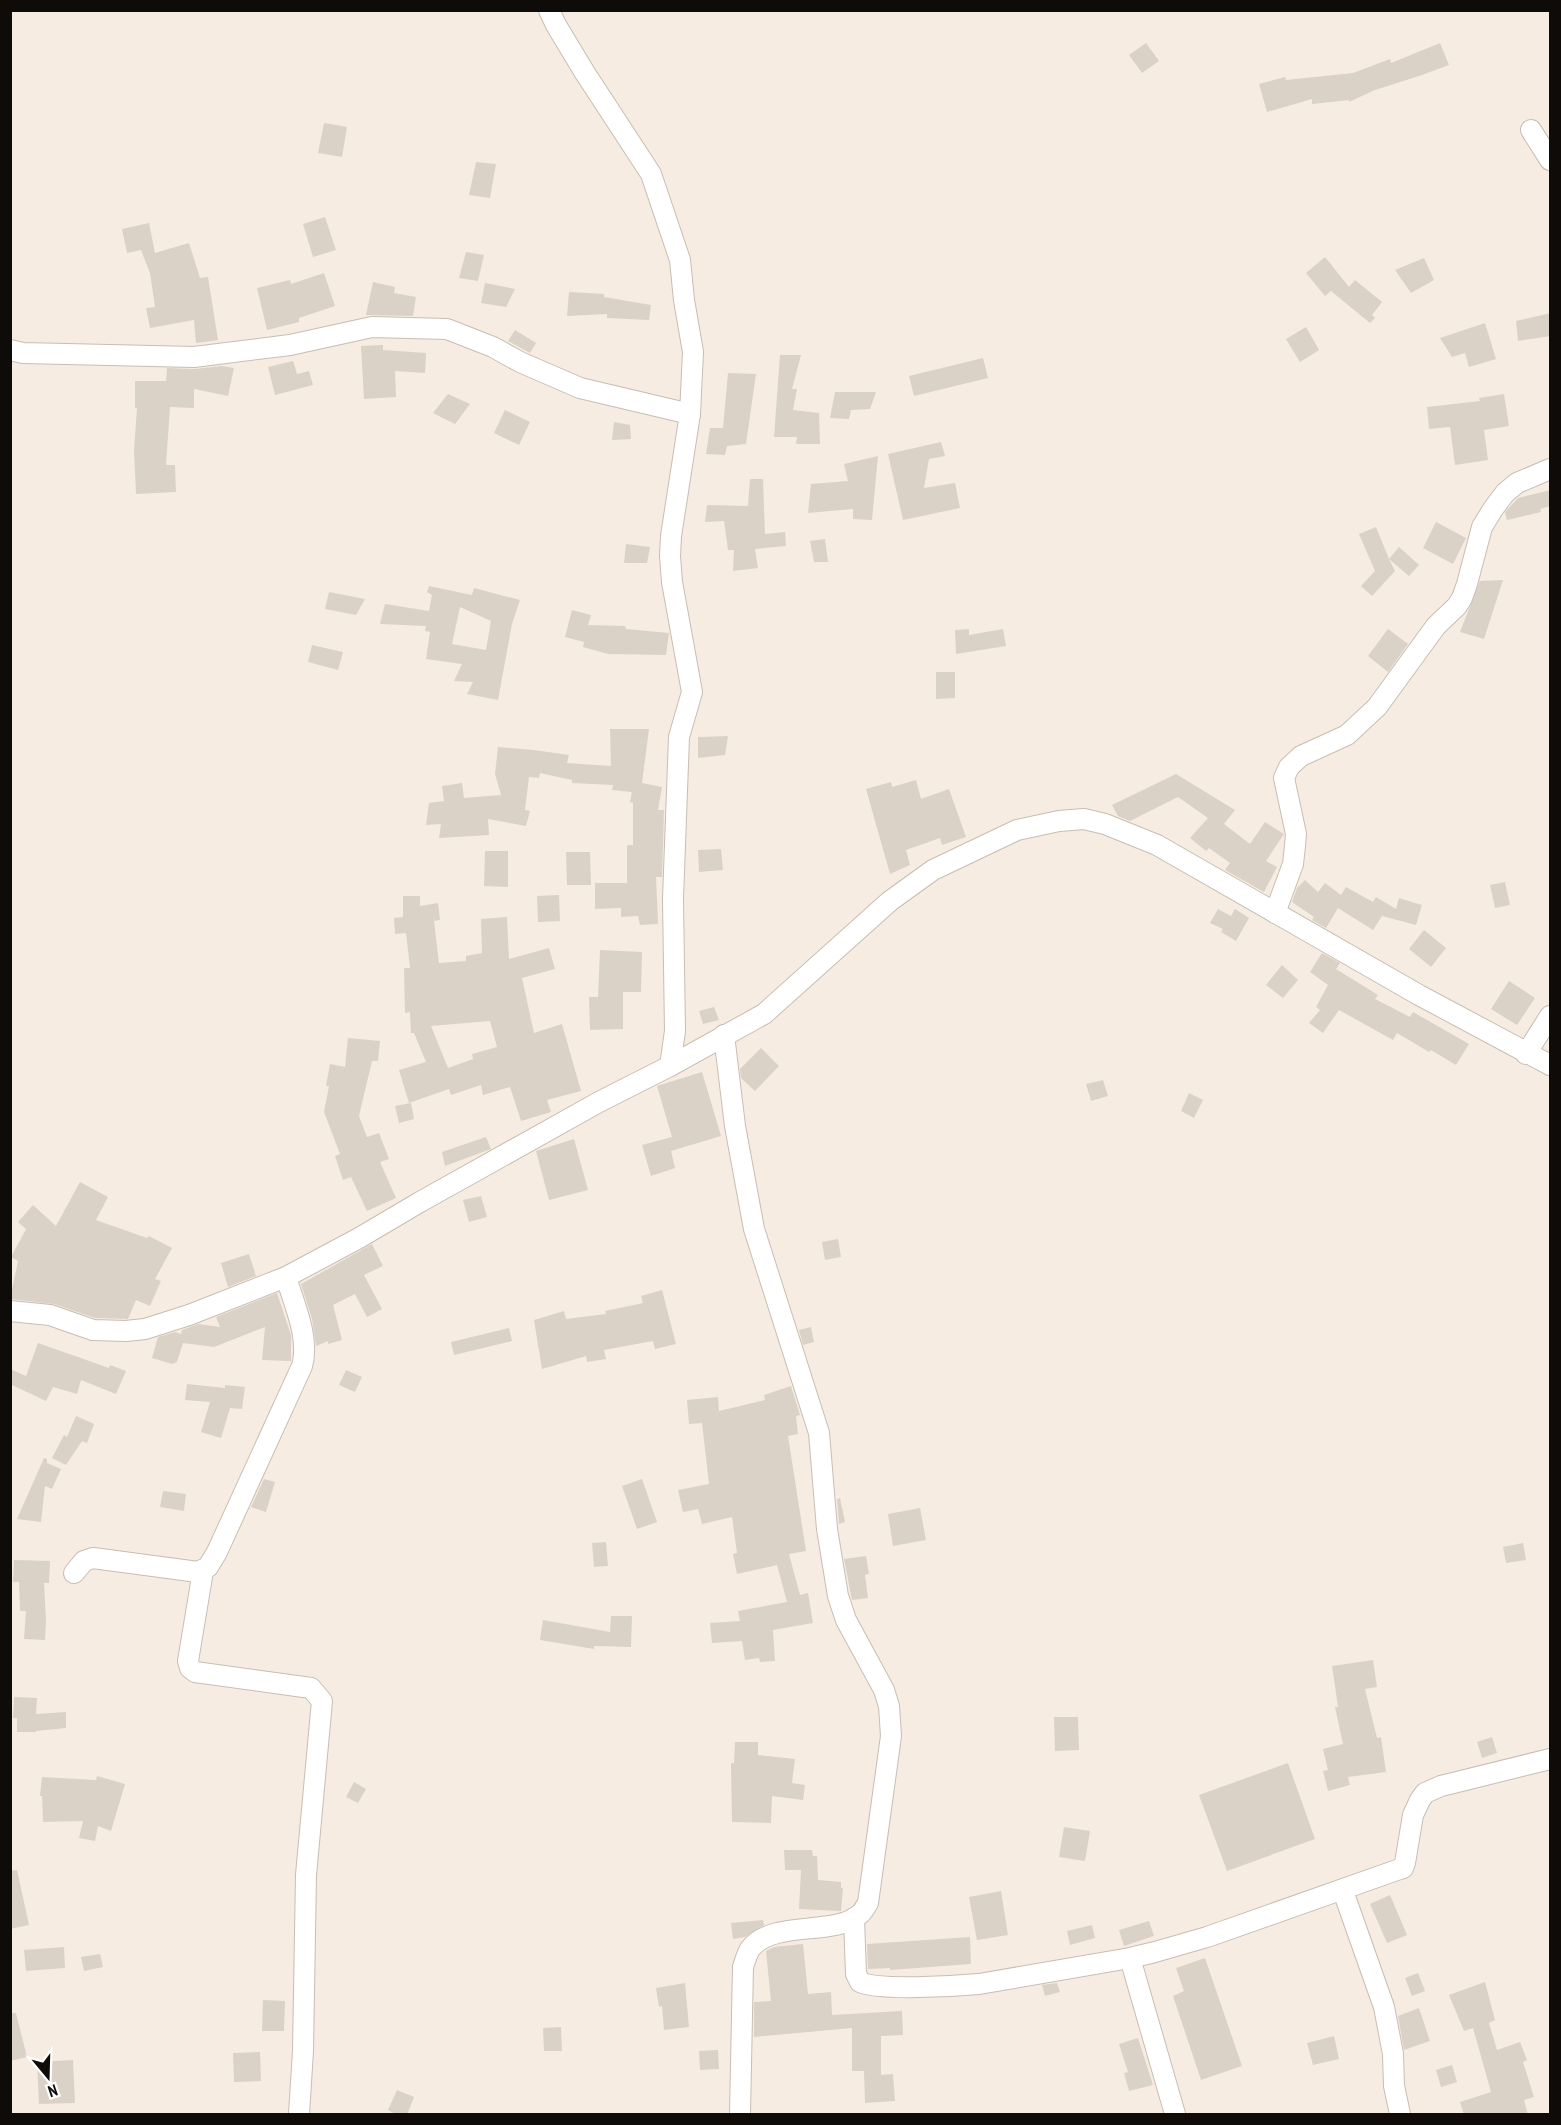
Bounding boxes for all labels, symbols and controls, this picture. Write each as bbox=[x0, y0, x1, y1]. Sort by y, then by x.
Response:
north arrow bbox=[18, 2047, 78, 2107]
text: N bbox=[46, 2080, 60, 2102]

